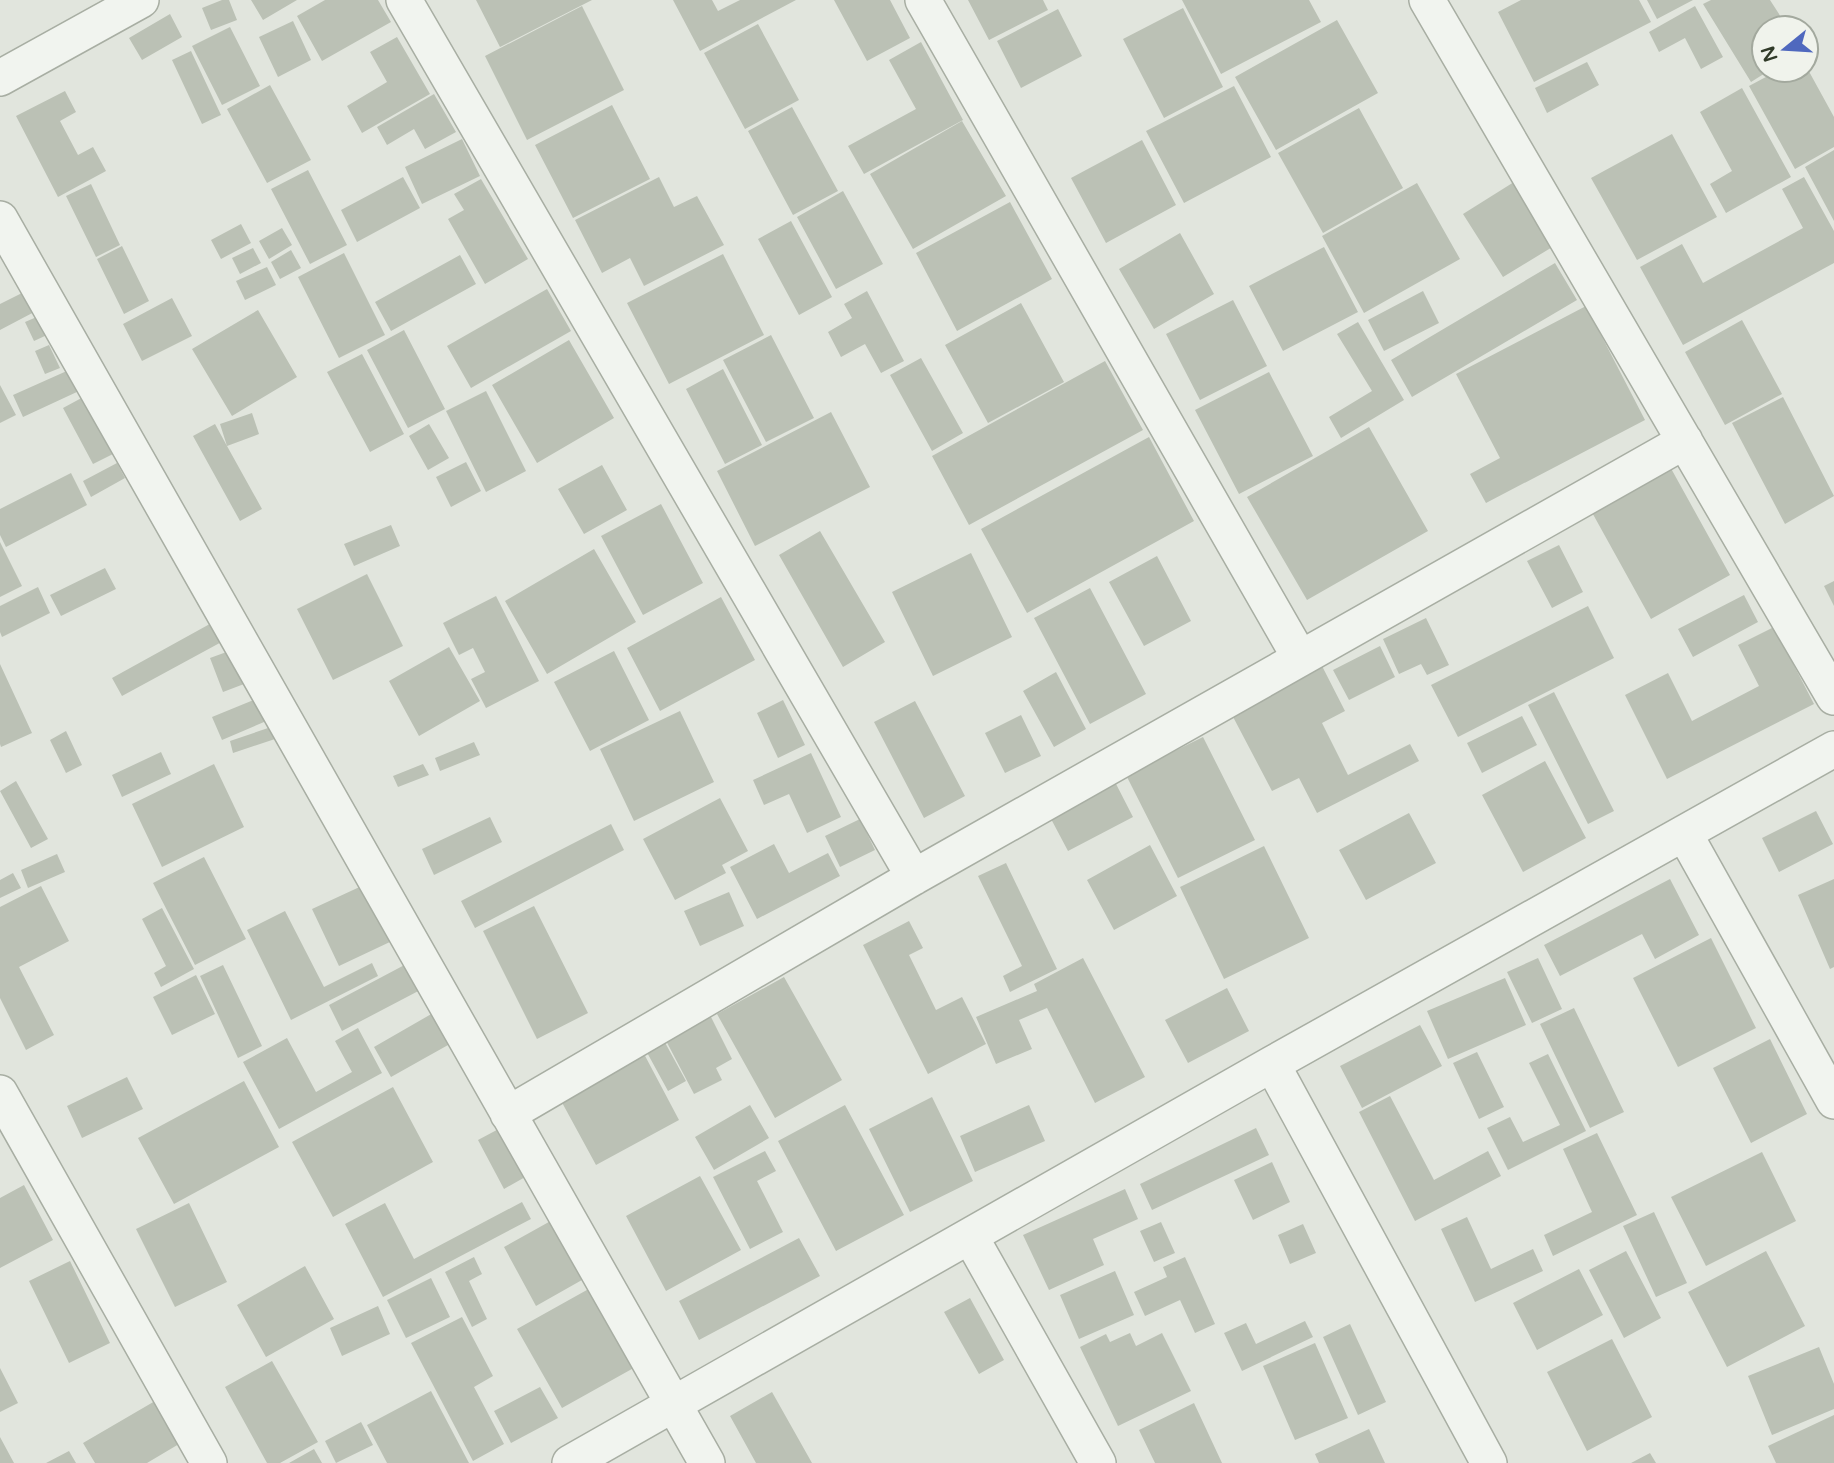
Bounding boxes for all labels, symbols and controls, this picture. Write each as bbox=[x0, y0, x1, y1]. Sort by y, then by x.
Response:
north arrow bbox=[1750, 14, 1820, 84]
text: N bbox=[1757, 43, 1783, 65]

